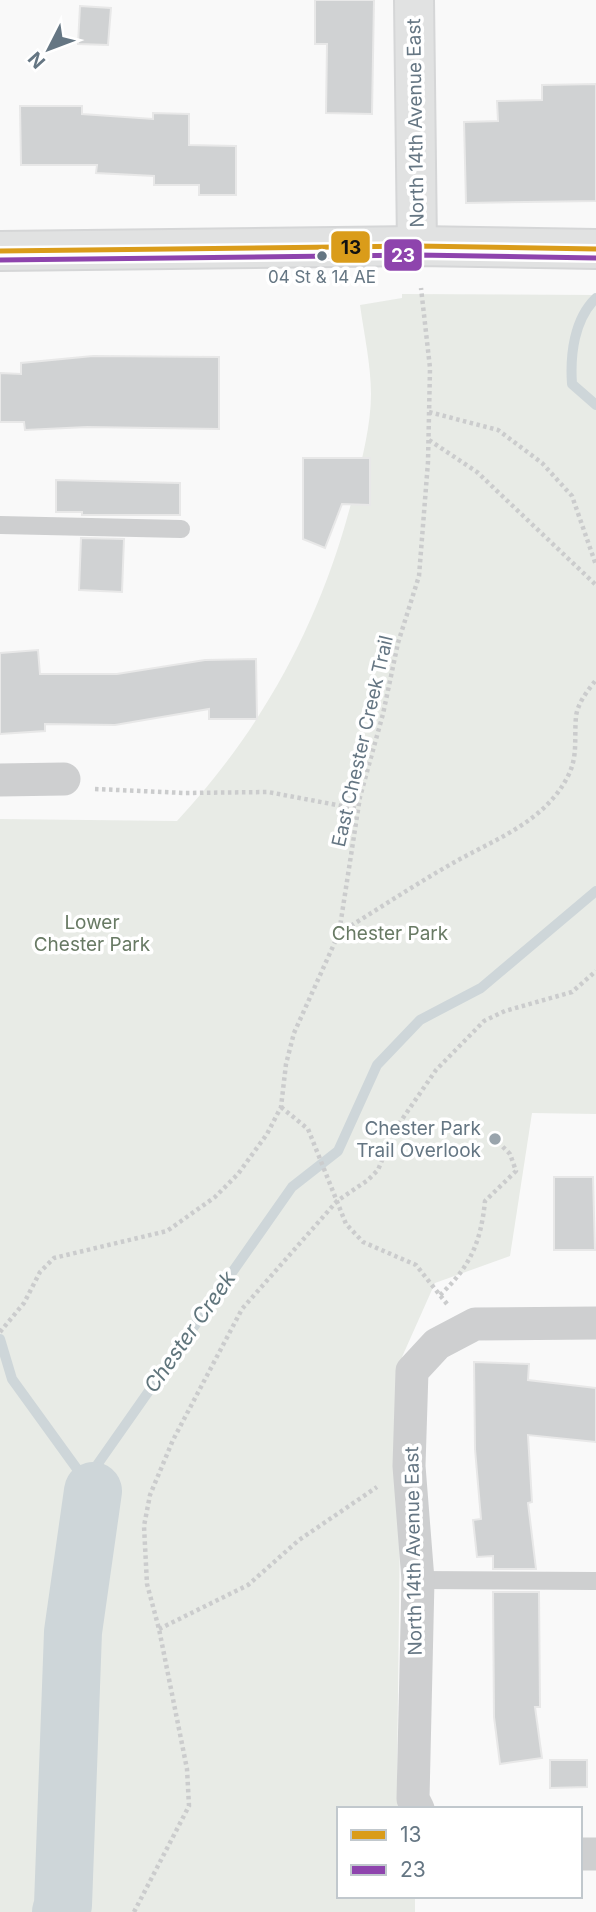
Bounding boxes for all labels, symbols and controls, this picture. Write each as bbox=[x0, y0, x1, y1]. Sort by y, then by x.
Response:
north arrow bbox=[14, 14, 84, 84]
street label: North 14th Avenue East bbox=[402, 18, 429, 228]
text: N bbox=[23, 47, 50, 73]
line badge: 13 bbox=[330, 230, 371, 264]
text: 13 bbox=[341, 236, 361, 259]
line badge: 23 bbox=[383, 238, 423, 272]
text: 23 bbox=[391, 244, 415, 267]
marker: 04 St & 14 AE bbox=[315, 249, 329, 263]
place label: 04 St & 14 AE bbox=[268, 267, 376, 287]
street label: East Chester Creek Trail bbox=[327, 633, 398, 849]
park label: Lower Chester Park bbox=[34, 911, 151, 956]
park label: Chester Park bbox=[332, 922, 449, 945]
place label: Chester Park Trail Overlook bbox=[356, 1117, 482, 1162]
marker: Chester Park Trail Overlook bbox=[487, 1131, 503, 1147]
water label: Chester Creek bbox=[139, 1266, 241, 1397]
street label: North 14th Avenue East bbox=[400, 1446, 427, 1656]
legend bbox=[337, 1807, 582, 1898]
text: 13 bbox=[400, 1822, 422, 1847]
text: 23 bbox=[400, 1857, 426, 1882]

